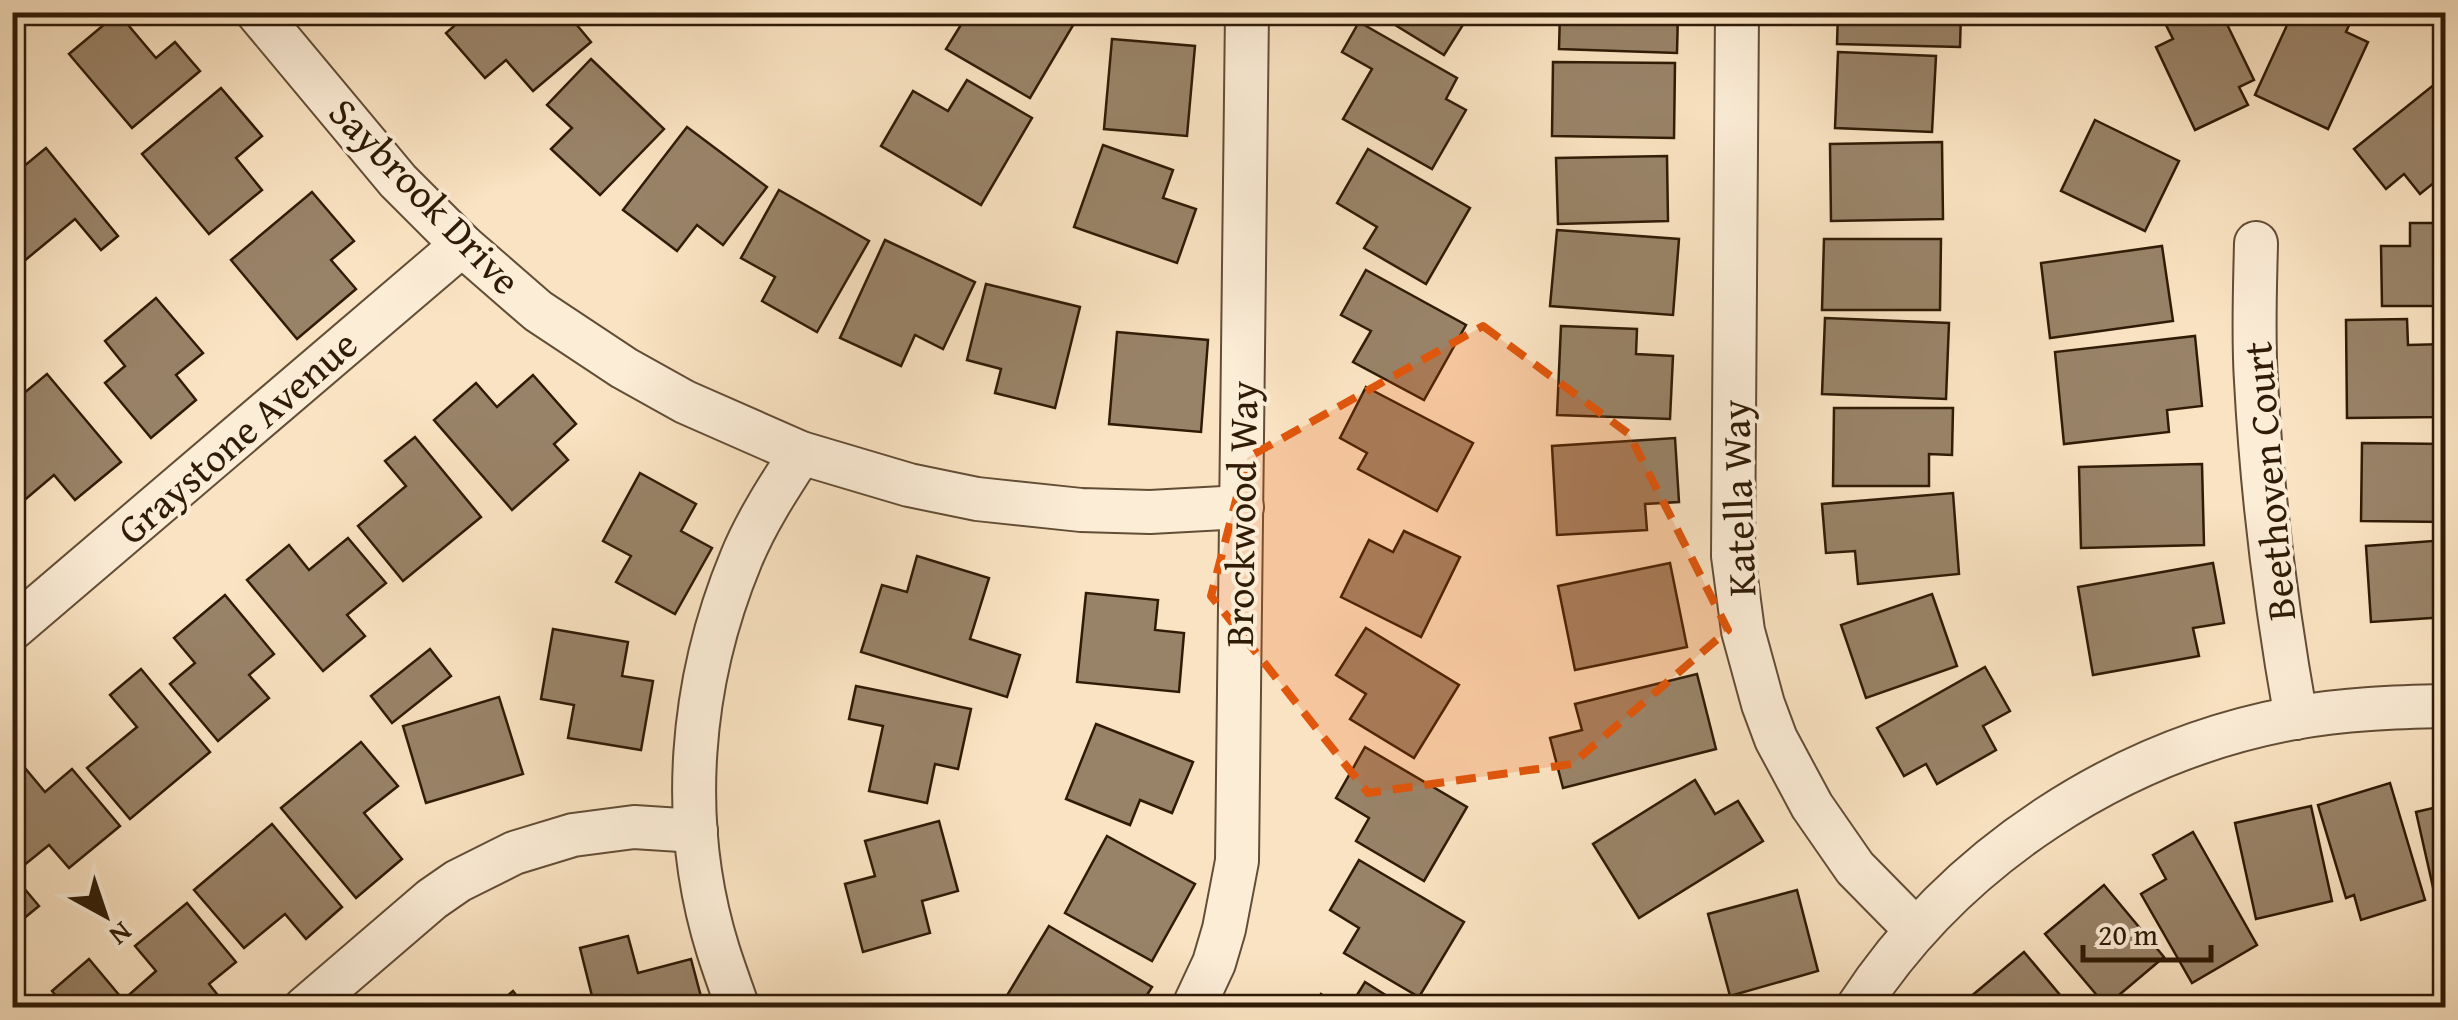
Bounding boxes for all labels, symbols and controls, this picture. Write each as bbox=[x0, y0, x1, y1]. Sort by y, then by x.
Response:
street label: Saybrook Drive bbox=[316, 84, 535, 308]
street label: Graystone Avenue bbox=[103, 315, 370, 558]
street label: Beethoven Court bbox=[2227, 339, 2310, 623]
street label: Brockwood Way bbox=[1209, 380, 1272, 648]
street label: Katella Way bbox=[1705, 399, 1770, 597]
north arrow bbox=[55, 865, 155, 965]
scale bar bbox=[2083, 900, 2210, 962]
text: 20 m bbox=[2098, 912, 2158, 956]
text: N bbox=[101, 913, 142, 956]

